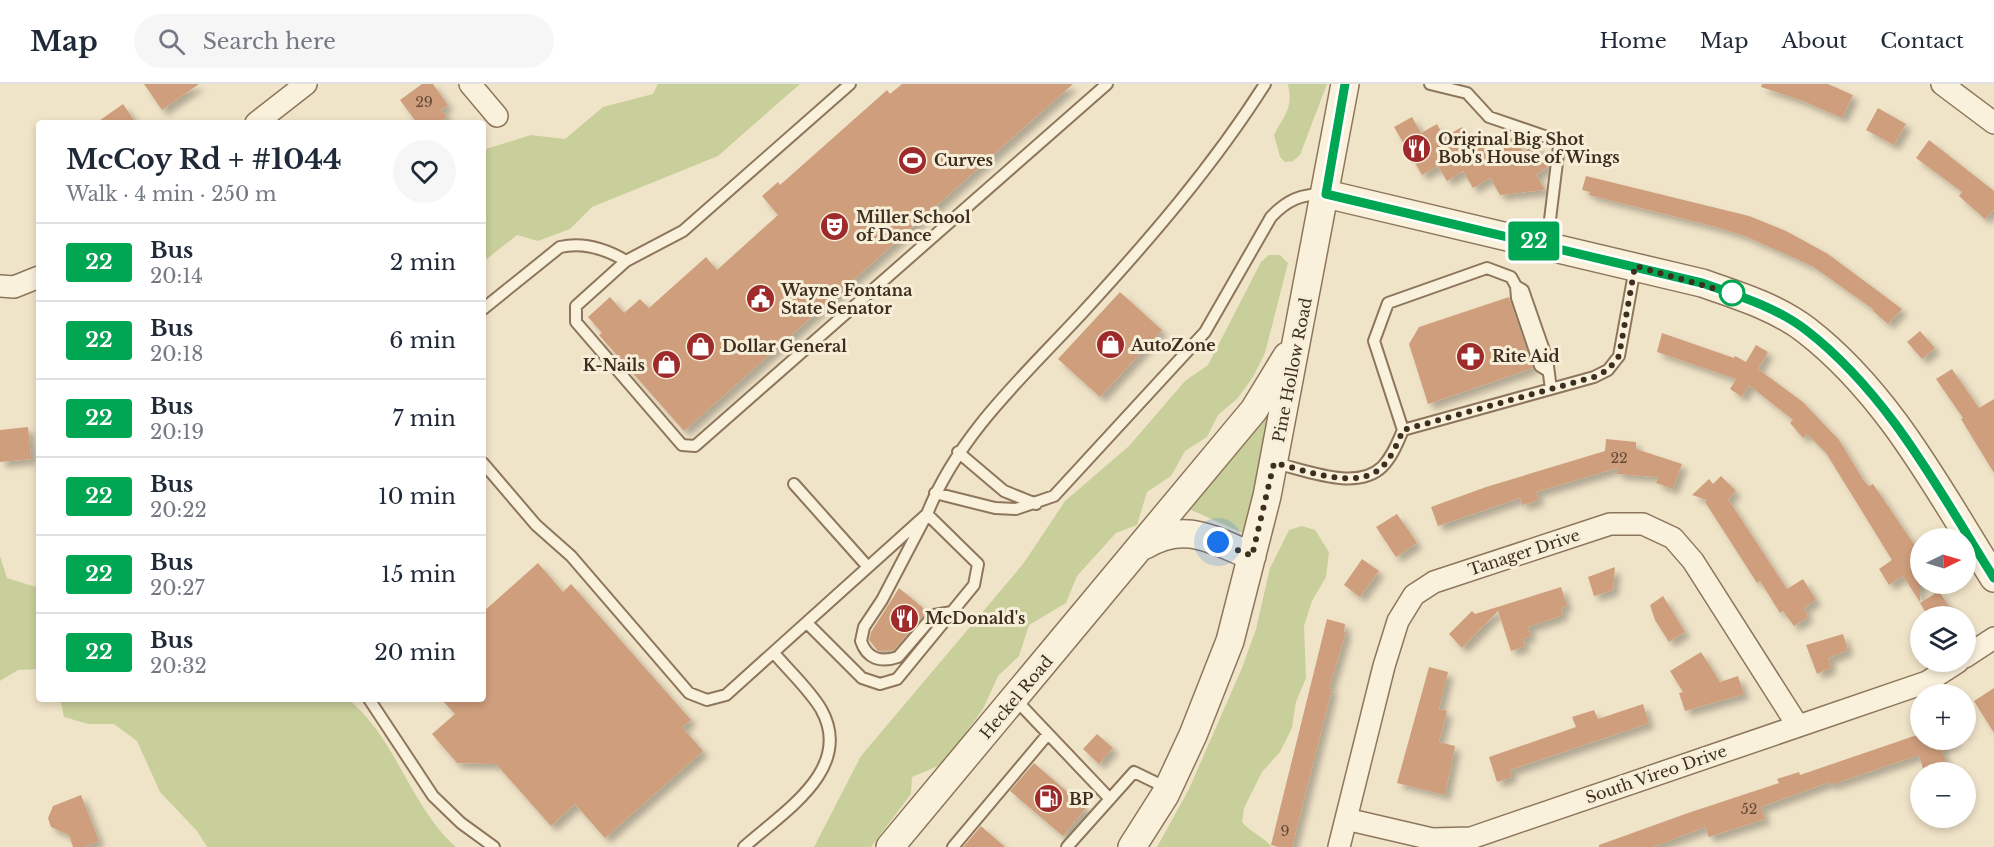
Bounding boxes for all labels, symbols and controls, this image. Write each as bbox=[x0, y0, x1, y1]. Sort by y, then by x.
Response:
search box bbox=[134, 14, 554, 68]
text: Map bbox=[30, 24, 98, 59]
icon: search bbox=[155, 25, 188, 58]
text: Search here bbox=[203, 28, 336, 55]
text: Home bbox=[1600, 28, 1667, 54]
text: Map bbox=[1700, 28, 1748, 54]
text: About bbox=[1781, 28, 1847, 54]
text: Contact bbox=[1880, 28, 1964, 54]
house number: 29 bbox=[415, 93, 433, 111]
place label: Original Big Shot Bob's House of Wings bbox=[1438, 129, 1620, 167]
restaurant icon: Original Big Shot Bob's House of Wings bbox=[1401, 132, 1433, 164]
button: heart bbox=[393, 140, 456, 203]
text: McCoy Rd + #1044 bbox=[66, 142, 342, 177]
sports icon: Curves bbox=[897, 144, 929, 176]
place label: Curves bbox=[934, 150, 993, 170]
text: Walk · 4 min · 250 m bbox=[66, 182, 276, 206]
place label: Miller School of Dance bbox=[856, 207, 971, 245]
theatre icon: Miller School of Dance bbox=[819, 210, 851, 242]
line badge: 22 bbox=[1507, 222, 1561, 260]
text: 22 bbox=[1520, 228, 1548, 254]
text: Bus bbox=[150, 237, 193, 264]
text: 22 bbox=[85, 249, 113, 275]
text: 2 min bbox=[390, 249, 456, 276]
text: 20:14 bbox=[150, 264, 203, 288]
place label: Wayne Fontana State Senator bbox=[780, 280, 912, 318]
unlabelled marker bbox=[1719, 280, 1745, 306]
public building icon: Wayne Fontana State Senator bbox=[744, 283, 776, 315]
street label: Pine Hollow Road bbox=[1268, 296, 1316, 444]
text: Bus bbox=[150, 315, 193, 342]
text: 22 bbox=[85, 327, 113, 353]
text: 6 min bbox=[389, 327, 456, 354]
shop icon: AutoZone bbox=[1094, 329, 1126, 361]
shop icon: Dollar General bbox=[685, 330, 717, 362]
place label: AutoZone bbox=[1130, 335, 1216, 355]
place label: Dollar General bbox=[722, 336, 847, 356]
pharmacy icon: Rite Aid bbox=[1455, 340, 1487, 372]
text: 20:18 bbox=[150, 342, 203, 366]
place label: Rite Aid bbox=[1492, 346, 1560, 366]
shop icon: K-Nails bbox=[650, 349, 682, 381]
place label: K-Nails bbox=[583, 355, 645, 375]
text: Bus bbox=[150, 393, 193, 420]
text: 22 bbox=[85, 405, 113, 431]
text: 7 min bbox=[392, 405, 456, 432]
text: 20:19 bbox=[150, 420, 204, 444]
house number: 22 bbox=[1610, 449, 1628, 467]
text: Bus bbox=[150, 471, 193, 498]
text: 22 bbox=[85, 483, 113, 509]
text: 10 min bbox=[378, 483, 456, 510]
text: 20:22 bbox=[150, 498, 207, 522]
street label: Tanager Drive bbox=[1466, 525, 1582, 579]
your location bbox=[1203, 527, 1233, 557]
north arrow bbox=[1910, 528, 1976, 594]
map controls bbox=[1910, 528, 1976, 828]
text: Bus bbox=[150, 549, 193, 576]
text: 22 bbox=[85, 561, 113, 587]
text: 15 min bbox=[381, 561, 456, 588]
text: 20:27 bbox=[150, 576, 205, 600]
restaurant icon: McDonald's bbox=[888, 602, 920, 634]
button: layers bbox=[1910, 606, 1976, 672]
place label: McDonald's bbox=[925, 608, 1026, 628]
text: Bus bbox=[150, 627, 193, 654]
text: 22 bbox=[85, 639, 113, 665]
text: 20 min bbox=[374, 639, 456, 666]
street label: Heckel Road bbox=[975, 651, 1057, 743]
text: 20:32 bbox=[150, 654, 207, 678]
button: + bbox=[1910, 684, 1976, 750]
street label: South Vireo Drive bbox=[1583, 740, 1729, 808]
button: − bbox=[1910, 762, 1976, 828]
fuel station icon: BP bbox=[1032, 783, 1064, 815]
place label: BP bbox=[1069, 789, 1094, 809]
house number: 52 bbox=[1741, 800, 1757, 818]
house number: 9 bbox=[1280, 822, 1290, 840]

